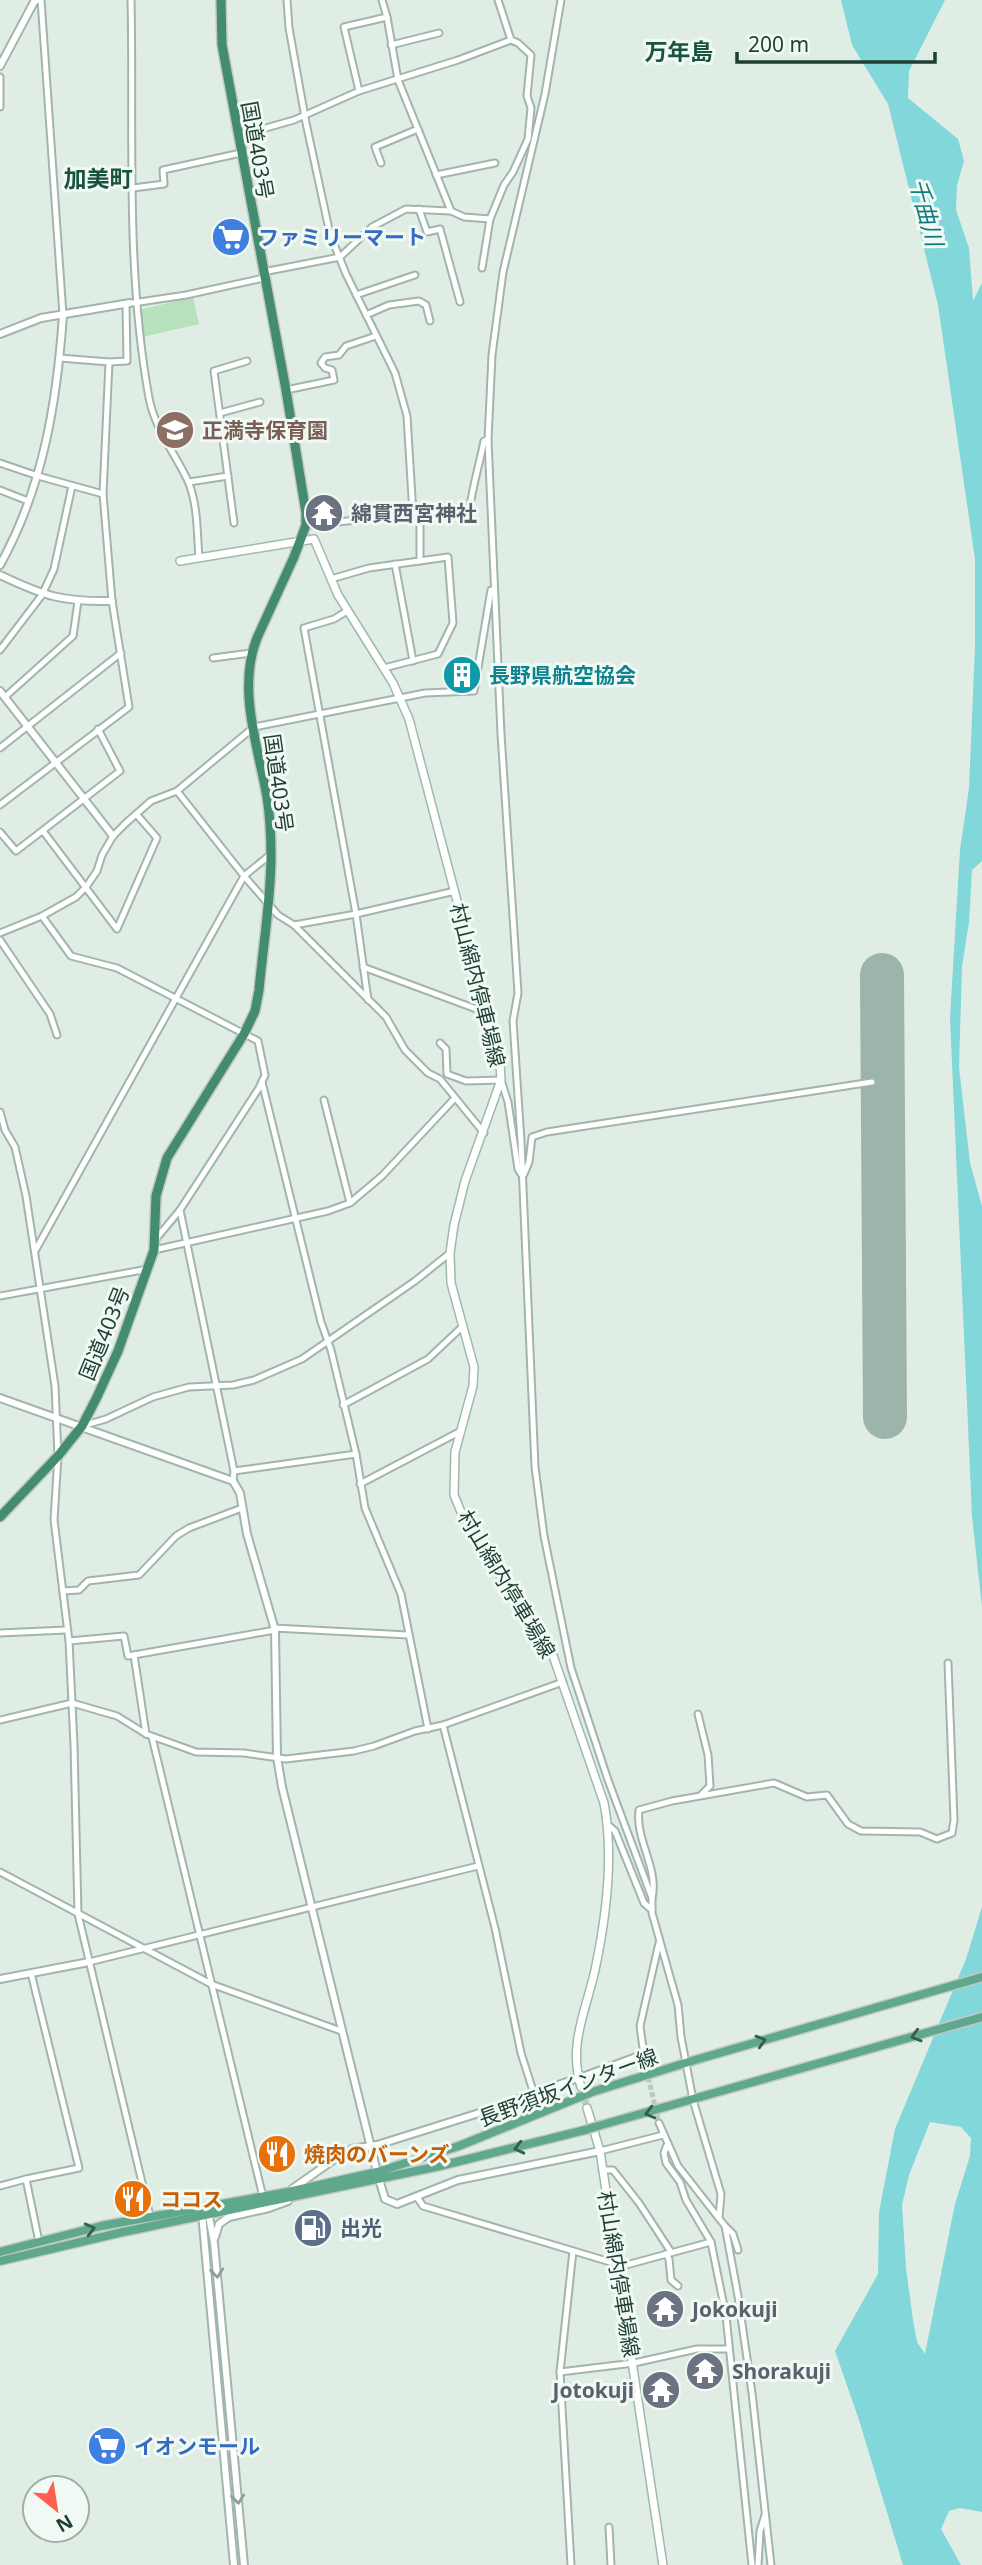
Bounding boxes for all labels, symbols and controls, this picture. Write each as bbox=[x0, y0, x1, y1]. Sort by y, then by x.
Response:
scale bar bbox=[737, 21, 935, 65]
text: 200 m bbox=[748, 30, 809, 58]
district label: 万年島 bbox=[645, 35, 714, 67]
street label: 国道403号 bbox=[236, 99, 280, 201]
district label: 加美町 bbox=[64, 162, 133, 194]
water label: 千曲川 bbox=[903, 175, 952, 252]
supermarket icon: ファミリーマート bbox=[210, 216, 252, 258]
place label: ファミリーマート bbox=[258, 223, 426, 251]
school or university icon: 正満寺保育園 bbox=[154, 409, 196, 451]
place label: 正満寺保育園 bbox=[202, 416, 328, 444]
temple icon: 綿貫西宮神社 bbox=[303, 492, 345, 534]
place label: 綿貫西宮神社 bbox=[351, 499, 477, 527]
building icon: 長野県航空協会 bbox=[441, 654, 483, 696]
place label: 長野県航空協会 bbox=[489, 661, 636, 689]
street label: 国道403号 bbox=[258, 732, 300, 834]
street label: 村山綿内停車場線 bbox=[444, 900, 512, 1070]
street label: 国道403号 bbox=[72, 1282, 136, 1384]
street label: 村山綿内停車場線 bbox=[452, 1505, 562, 1663]
one-way arrow bbox=[911, 2027, 923, 2042]
one-way arrow bbox=[754, 2035, 766, 2049]
street label: 長野須坂インター線 bbox=[474, 2042, 662, 2132]
one-way arrow bbox=[644, 2104, 656, 2119]
restaurant icon: 焼肉のバーンズ bbox=[256, 2133, 298, 2175]
one-way arrow bbox=[513, 2139, 525, 2154]
place label: 焼肉のバーンズ bbox=[304, 2140, 450, 2168]
restaurant icon: ココス bbox=[112, 2178, 154, 2220]
place label: ココス bbox=[160, 2185, 223, 2213]
street label: 村山綿内停車場線 bbox=[592, 2189, 646, 2359]
fuel station icon: 出光 bbox=[292, 2207, 334, 2249]
place label: 出光 bbox=[340, 2214, 382, 2242]
one-way arrow bbox=[84, 2223, 96, 2237]
one-way arrow bbox=[210, 2267, 225, 2278]
temple icon: Jokokuji bbox=[644, 2288, 686, 2330]
place label: Jokokuji bbox=[690, 2295, 777, 2323]
temple icon: Shorakuji bbox=[684, 2350, 726, 2392]
place label: Shorakuji bbox=[732, 2357, 831, 2385]
temple icon: Jotokuji bbox=[640, 2369, 682, 2411]
place label: Jotokuji bbox=[550, 2376, 634, 2404]
supermarket icon: イオンモール bbox=[86, 2425, 128, 2467]
place label: イオンモール bbox=[134, 2432, 260, 2460]
north arrow bbox=[21, 2474, 91, 2544]
one-way arrow bbox=[230, 2494, 245, 2505]
text: N bbox=[51, 2509, 78, 2539]

